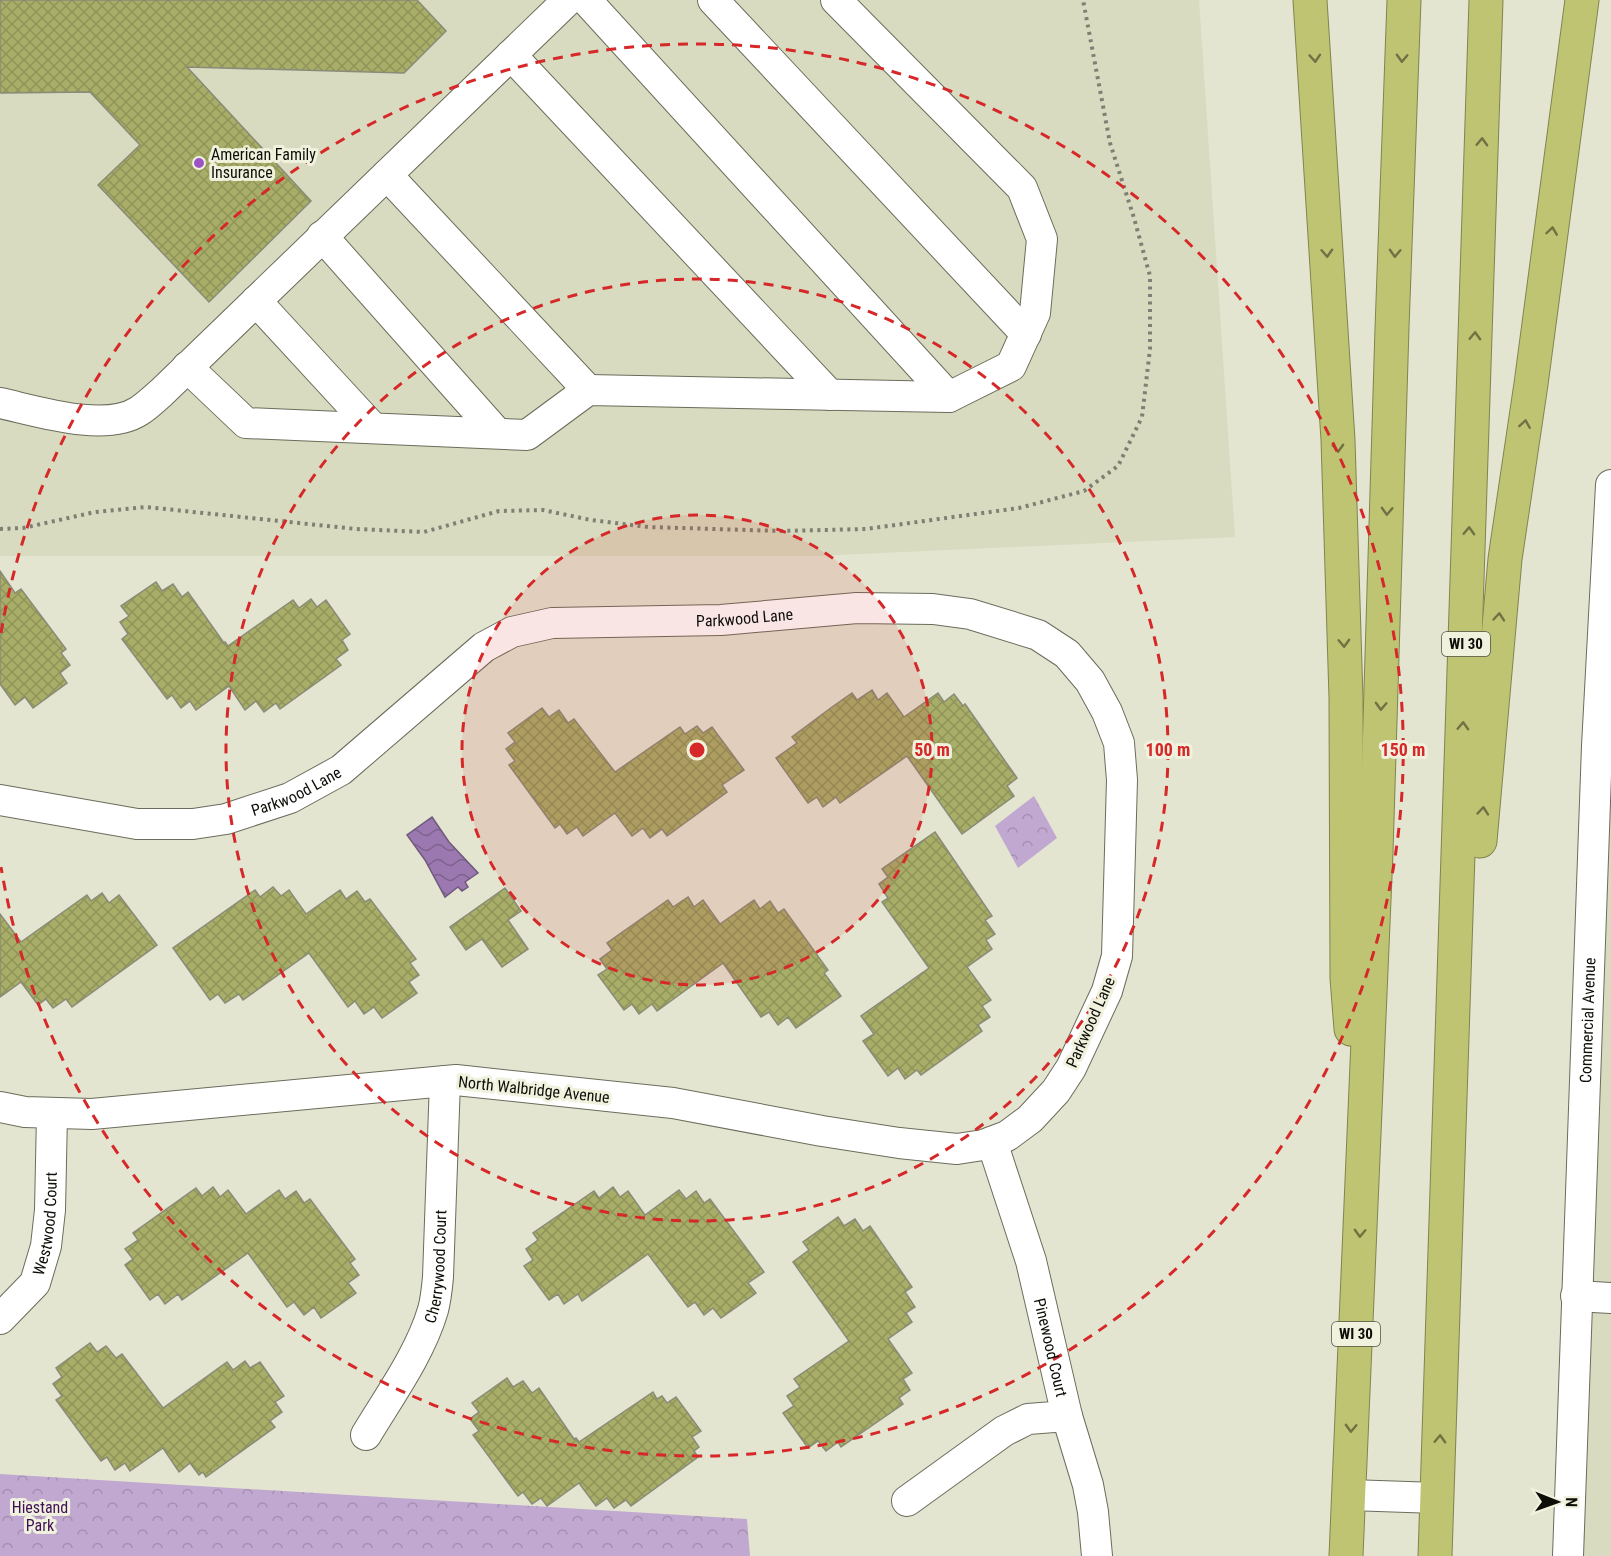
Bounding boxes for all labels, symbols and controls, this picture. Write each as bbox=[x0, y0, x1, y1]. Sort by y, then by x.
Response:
one-way arrow bbox=[1308, 54, 1321, 63]
one-way arrow bbox=[1396, 54, 1409, 63]
one-way arrow bbox=[1475, 137, 1488, 146]
place label: American Family Insurance bbox=[211, 145, 316, 182]
marker: American Family Insurance bbox=[192, 156, 206, 170]
one-way arrow bbox=[1545, 226, 1557, 235]
one-way arrow bbox=[1320, 248, 1333, 257]
one-way arrow bbox=[1389, 249, 1402, 258]
one-way arrow bbox=[1469, 332, 1482, 341]
one-way arrow bbox=[1519, 419, 1531, 429]
one-way arrow bbox=[1332, 443, 1345, 452]
one-way arrow bbox=[1380, 507, 1393, 516]
one-way arrow bbox=[1463, 527, 1475, 536]
street label: Parkwood Lane bbox=[696, 605, 794, 630]
one-way arrow bbox=[1492, 613, 1505, 622]
road number: WI 30 bbox=[1442, 632, 1490, 656]
one-way arrow bbox=[1338, 638, 1350, 647]
one-way arrow bbox=[1374, 702, 1387, 711]
one-way arrow bbox=[1457, 722, 1469, 731]
text: 50 m bbox=[914, 739, 950, 760]
text: 100 m bbox=[1146, 739, 1190, 760]
text: 150 m bbox=[1381, 739, 1425, 760]
centre of rings bbox=[687, 740, 707, 760]
street label: Parkwood Lane bbox=[249, 763, 345, 820]
one-way arrow bbox=[1476, 807, 1489, 816]
street label: Commercial Avenue bbox=[1576, 957, 1599, 1083]
street label: Parkwood Lane bbox=[1062, 974, 1119, 1070]
street label: North Walbridge Avenue bbox=[457, 1072, 611, 1107]
street label: Westwood Court bbox=[29, 1171, 61, 1278]
street label: Cherrywood Court bbox=[420, 1209, 450, 1326]
one-way arrow bbox=[1353, 1228, 1366, 1237]
street label: Pinewood Court bbox=[1030, 1296, 1071, 1399]
road number: WI 30 bbox=[1332, 1322, 1380, 1346]
one-way arrow bbox=[1345, 1423, 1358, 1432]
one-way arrow bbox=[1433, 1435, 1446, 1444]
north arrow bbox=[1527, 1472, 1587, 1532]
text: N bbox=[1562, 1497, 1581, 1507]
park label: Hiestand Park bbox=[12, 1498, 68, 1535]

